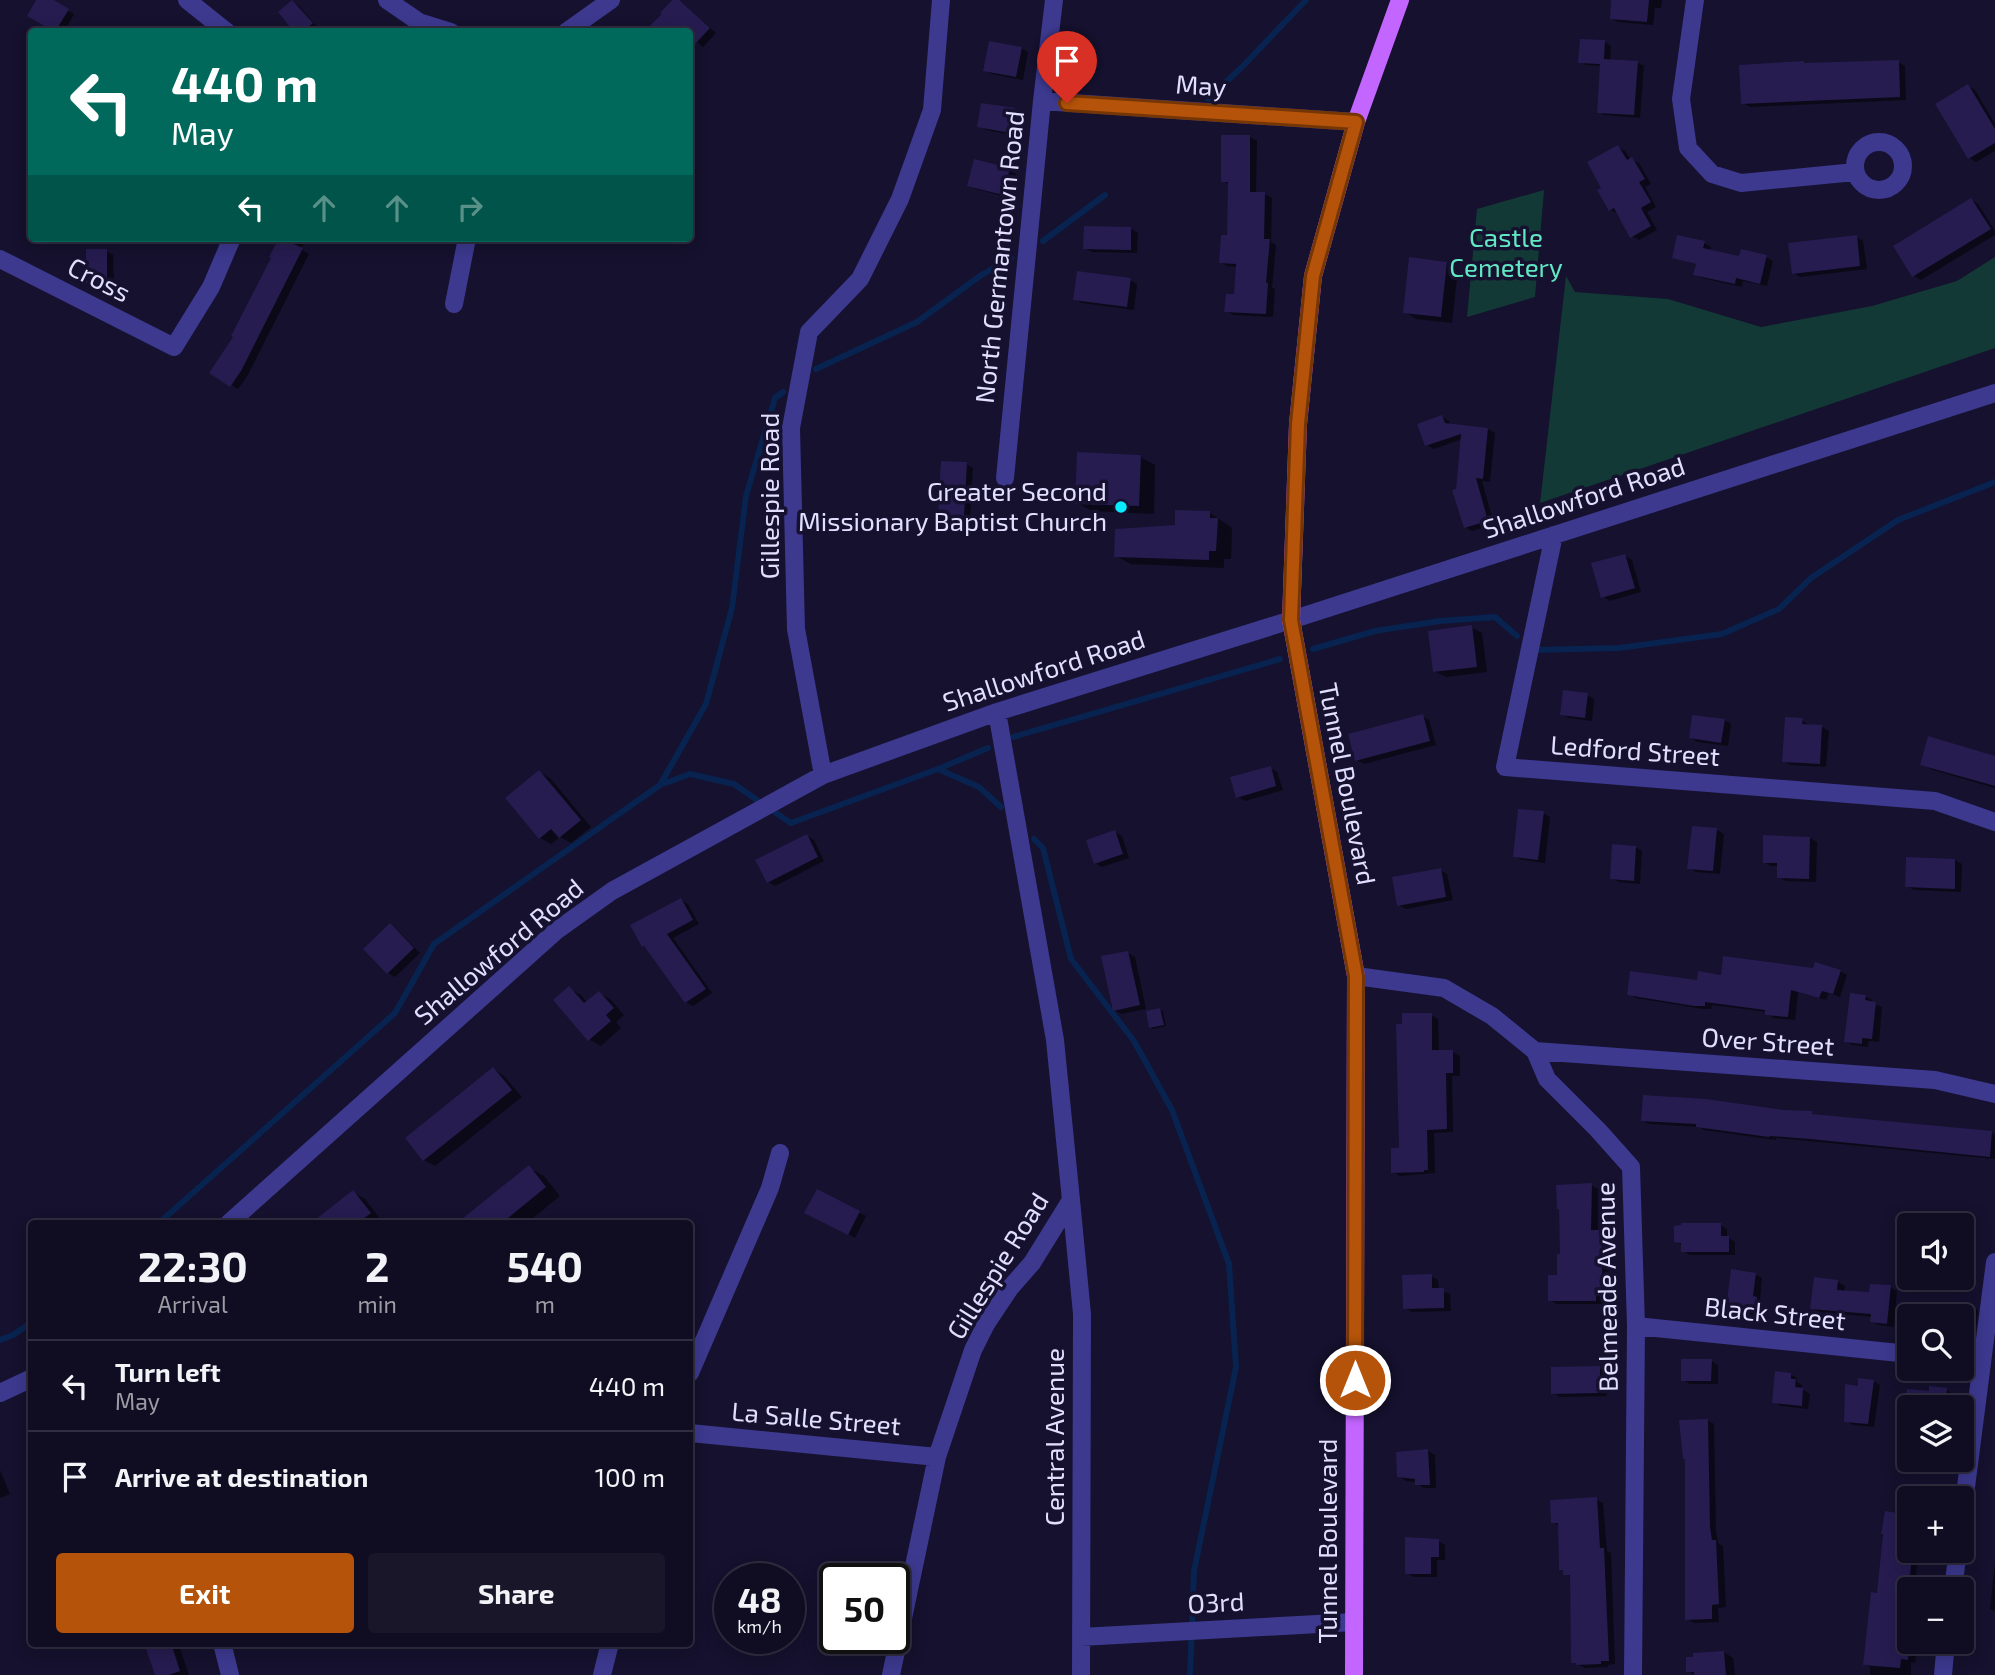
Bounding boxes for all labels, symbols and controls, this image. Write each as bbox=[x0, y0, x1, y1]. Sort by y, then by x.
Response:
pin bbox=[1037, 31, 1097, 103]
icon: arrive bbox=[1048, 42, 1086, 80]
text: 440 m bbox=[171, 53, 318, 112]
icon: left bbox=[56, 56, 147, 147]
street label: May bbox=[1175, 67, 1228, 102]
street label: North Germantown Road bbox=[968, 109, 1029, 405]
text: May bbox=[171, 113, 234, 151]
icon: left bbox=[232, 189, 270, 227]
icon: ahead bbox=[305, 189, 343, 227]
icon: ahead bbox=[378, 189, 416, 227]
icon: right bbox=[451, 189, 489, 227]
park label: Castle Cemetery bbox=[1449, 221, 1563, 282]
street label: Cross bbox=[63, 250, 136, 307]
street label: Gillespie Road bbox=[753, 413, 784, 579]
street label: Shallowford Road bbox=[1479, 449, 1689, 544]
place label: Greater Second Missionary Baptist Church bbox=[798, 475, 1107, 536]
marker: Greater Second Missionary Baptist Church bbox=[1113, 499, 1129, 515]
street label: Shallowford Road bbox=[939, 622, 1149, 717]
street label: Tunnel Boulevard bbox=[1314, 680, 1383, 887]
street label: Ledford Street bbox=[1549, 728, 1721, 771]
street label: Shallowford Road bbox=[407, 871, 589, 1030]
street label: Over Street bbox=[1701, 1020, 1836, 1061]
street label: Belmeade Avenue bbox=[1588, 1182, 1623, 1392]
street label: Gillespie Road bbox=[939, 1186, 1054, 1344]
map controls bbox=[1897, 1213, 1974, 1654]
button: sound bbox=[1897, 1213, 1974, 1290]
text: 22:30 bbox=[138, 1240, 248, 1290]
text: 2 bbox=[365, 1240, 389, 1290]
text: 540 bbox=[507, 1240, 583, 1290]
text: Arrival bbox=[158, 1290, 228, 1318]
text: min bbox=[358, 1290, 397, 1318]
text: m bbox=[535, 1290, 555, 1318]
street label: Black Street bbox=[1703, 1290, 1847, 1335]
button: search bbox=[1897, 1304, 1974, 1381]
position arrow bbox=[1318, 1343, 1392, 1417]
street label: Central Avenue bbox=[1038, 1348, 1069, 1526]
text: Turn left bbox=[115, 1356, 221, 1387]
icon: left bbox=[56, 1367, 94, 1405]
text: 440 m bbox=[589, 1370, 665, 1401]
text: May bbox=[115, 1387, 160, 1415]
street label: La Salle Street bbox=[730, 1395, 902, 1440]
button: layers bbox=[1897, 1395, 1974, 1472]
street label: Tunnel Boulevard bbox=[1311, 1439, 1342, 1643]
icon: arrive bbox=[56, 1458, 94, 1496]
text: Arrive at destination bbox=[115, 1461, 368, 1492]
text: 100 m bbox=[595, 1461, 665, 1492]
button: + bbox=[1897, 1486, 1974, 1563]
button: Exit bbox=[56, 1553, 354, 1633]
button: Share bbox=[368, 1553, 665, 1633]
speed limit sign: 50 bbox=[819, 1563, 910, 1654]
button: − bbox=[1897, 1577, 1974, 1654]
text: 48 bbox=[737, 1578, 782, 1620]
street label: O3rd bbox=[1187, 1585, 1245, 1618]
text: km/h bbox=[737, 1615, 782, 1637]

